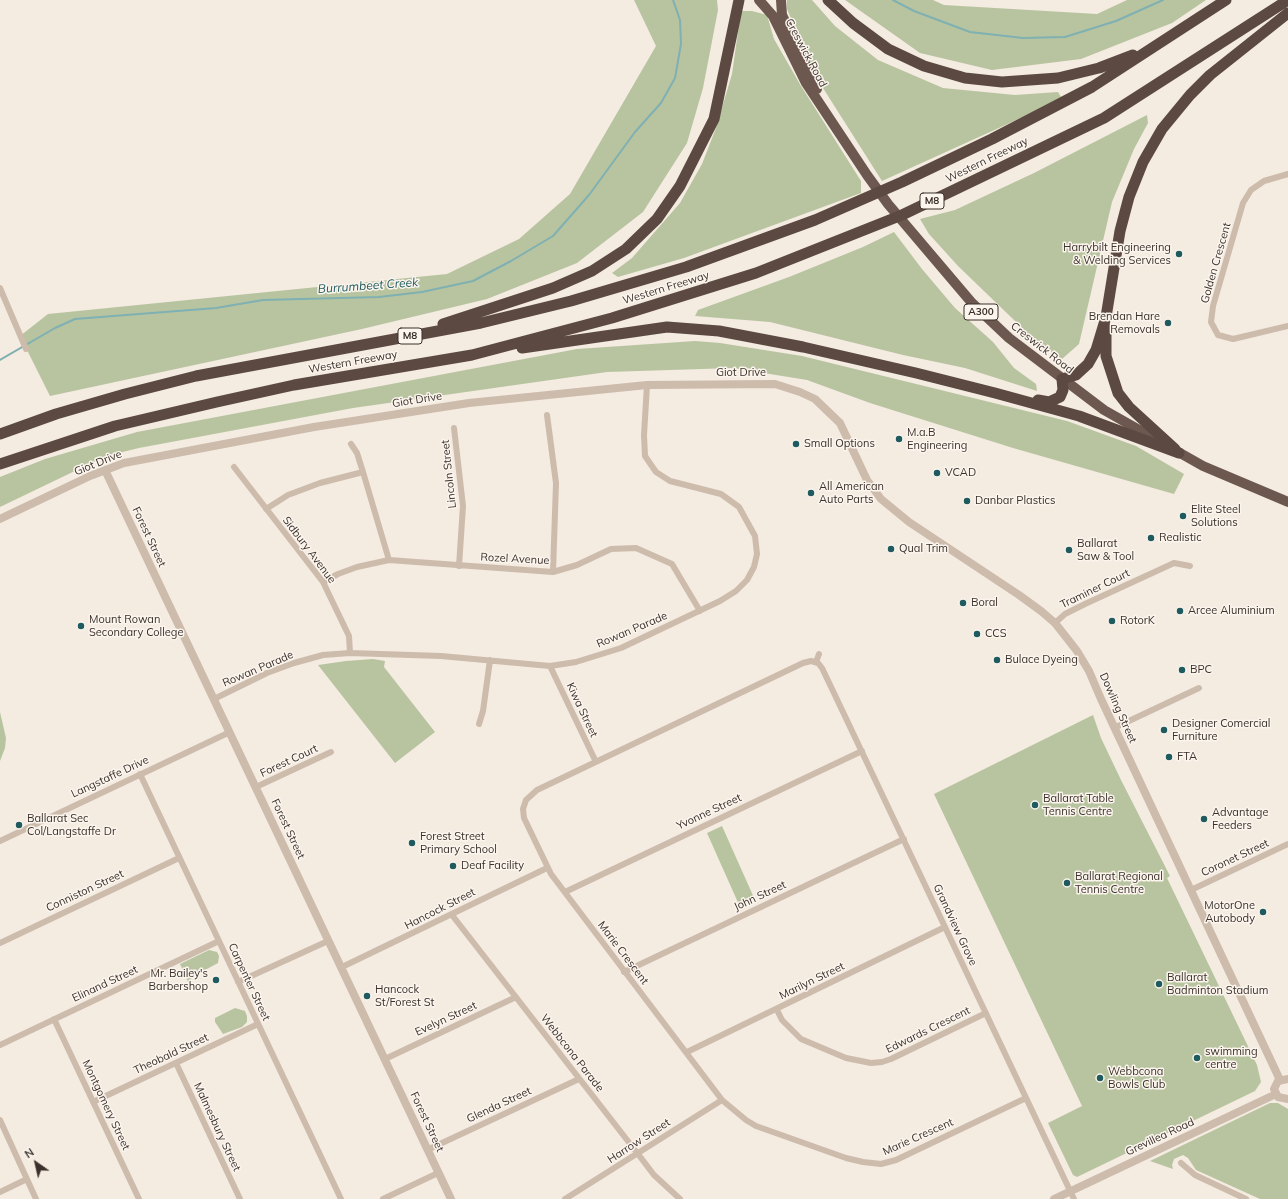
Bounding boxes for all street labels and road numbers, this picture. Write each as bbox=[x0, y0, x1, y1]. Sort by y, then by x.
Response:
street label: Creswick Road bbox=[782, 16, 830, 90]
street label: Western Freeway bbox=[944, 134, 1030, 186]
road number: M8 bbox=[920, 193, 944, 209]
street label: Golden Crescent bbox=[1198, 221, 1234, 305]
street label: Western Freeway bbox=[621, 269, 711, 307]
road number: A300 bbox=[964, 304, 998, 320]
street label: Creswick Road bbox=[1008, 319, 1076, 377]
road number: M8 bbox=[398, 328, 422, 344]
street label: Western Freeway bbox=[308, 348, 398, 376]
street label: Giot Drive bbox=[716, 366, 766, 380]
street label: Giot Drive bbox=[391, 390, 443, 410]
street label: Lincoln Street bbox=[439, 439, 459, 509]
street label: Giot Drive bbox=[72, 447, 124, 479]
street label: Forest Street bbox=[129, 505, 169, 569]
street label: Sidbury Avenue bbox=[280, 514, 338, 586]
street label: Rozel Avenue bbox=[480, 551, 550, 567]
street label: Traminer Court bbox=[1058, 566, 1132, 612]
street label: Rowan Parade bbox=[595, 609, 669, 651]
street label: Rowan Parade bbox=[221, 648, 295, 690]
street label: Dowling Street bbox=[1097, 671, 1139, 745]
street label: Kiwa Street bbox=[564, 681, 600, 739]
street label: Forest Court bbox=[258, 742, 320, 780]
street label: Langstaffe Drive bbox=[69, 753, 151, 801]
street label: Yvonne Street bbox=[674, 791, 744, 833]
street label: Forest Street bbox=[268, 797, 308, 861]
street label: Coronet Street bbox=[1199, 837, 1271, 879]
street label: Conniston Street bbox=[44, 867, 126, 915]
street label: John Street bbox=[732, 878, 788, 914]
street label: Grandview Grove bbox=[930, 882, 980, 968]
street label: Hancock Street bbox=[402, 886, 478, 932]
street label: Marie Crescent bbox=[595, 919, 651, 987]
street label: Carpenter Street bbox=[225, 941, 273, 1023]
street label: Marilyn Street bbox=[777, 960, 847, 1002]
street label: Elinand Street bbox=[70, 963, 140, 1005]
street label: Evelyn Street bbox=[413, 999, 479, 1039]
street label: Edwards Crescent bbox=[884, 1004, 972, 1056]
street label: Webbcona Parade bbox=[538, 1012, 606, 1094]
street label: Theobald Street bbox=[131, 1031, 211, 1077]
street label: Montgomery Street bbox=[79, 1058, 133, 1152]
street label: Malmesbury Street bbox=[191, 1081, 243, 1173]
street label: Glenda Street bbox=[465, 1084, 533, 1126]
street label: Forest Street bbox=[407, 1090, 447, 1154]
street label: Grevillea Road bbox=[1124, 1115, 1196, 1159]
street label: Harrow Street bbox=[605, 1116, 673, 1166]
street label: Marie Crescent bbox=[881, 1116, 955, 1158]

